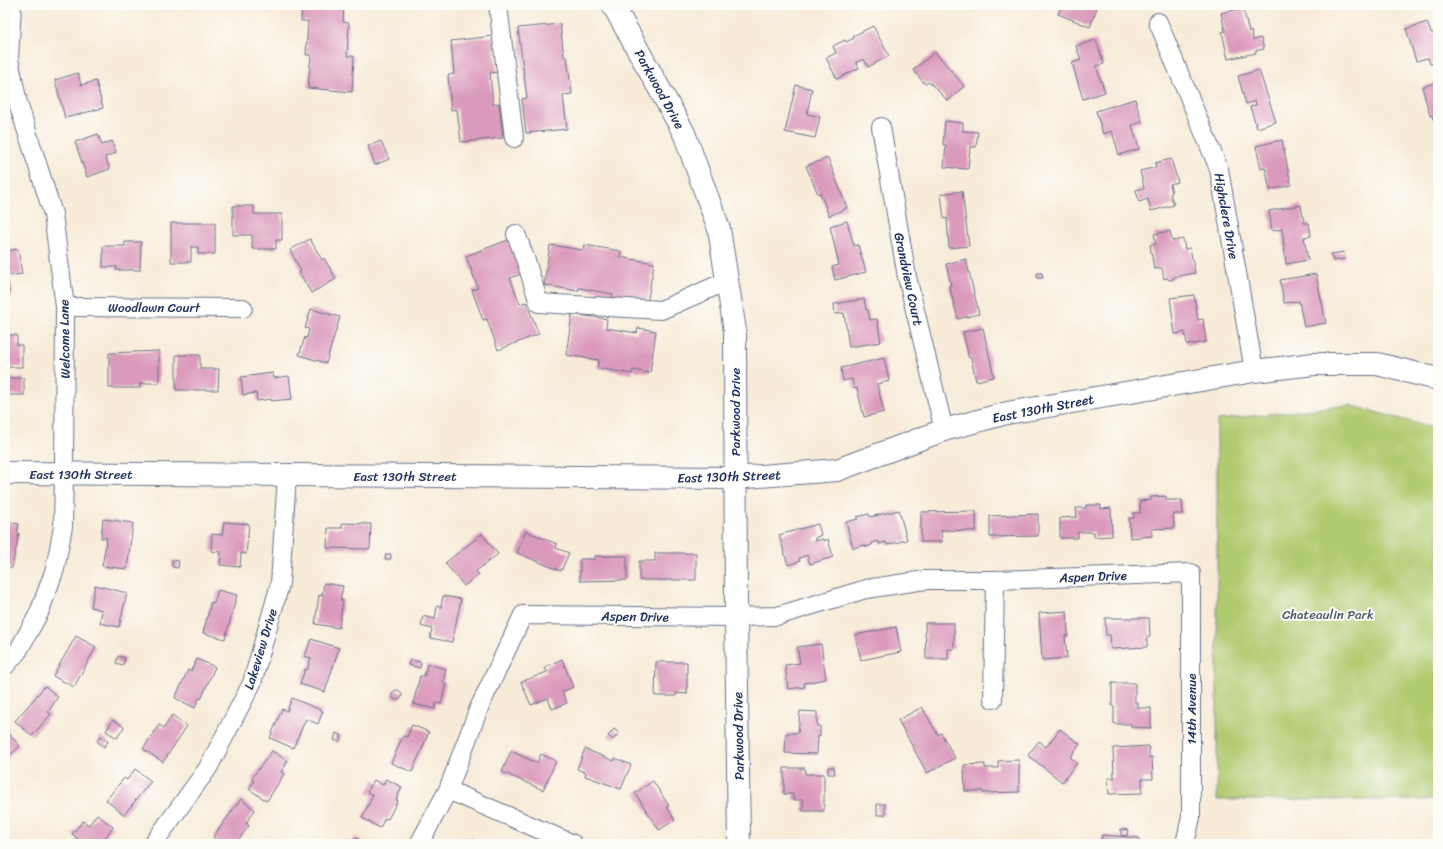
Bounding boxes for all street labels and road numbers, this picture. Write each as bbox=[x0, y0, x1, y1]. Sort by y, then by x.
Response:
street label: Parkwood Drive bbox=[628, 45, 691, 134]
street label: Highclere Drive bbox=[1208, 171, 1245, 261]
street label: Grandview Court bbox=[887, 230, 930, 328]
street label: Woodlawn Court bbox=[108, 296, 201, 319]
street label: Welcome Lane bbox=[52, 299, 77, 379]
street label: Parkwood Drive bbox=[724, 368, 747, 456]
street label: East 130th Street bbox=[990, 387, 1096, 430]
street label: East 130th Street bbox=[29, 463, 133, 486]
street label: East 130th Street bbox=[677, 463, 781, 490]
street label: East 130th Street bbox=[353, 465, 457, 488]
street label: Aspen Drive bbox=[1058, 564, 1127, 589]
street label: Aspen Drive bbox=[600, 604, 669, 629]
street label: Lakeview Drive bbox=[237, 606, 284, 693]
street label: 14th Avenue bbox=[1180, 673, 1203, 745]
street label: Parkwood Drive bbox=[726, 691, 751, 780]

